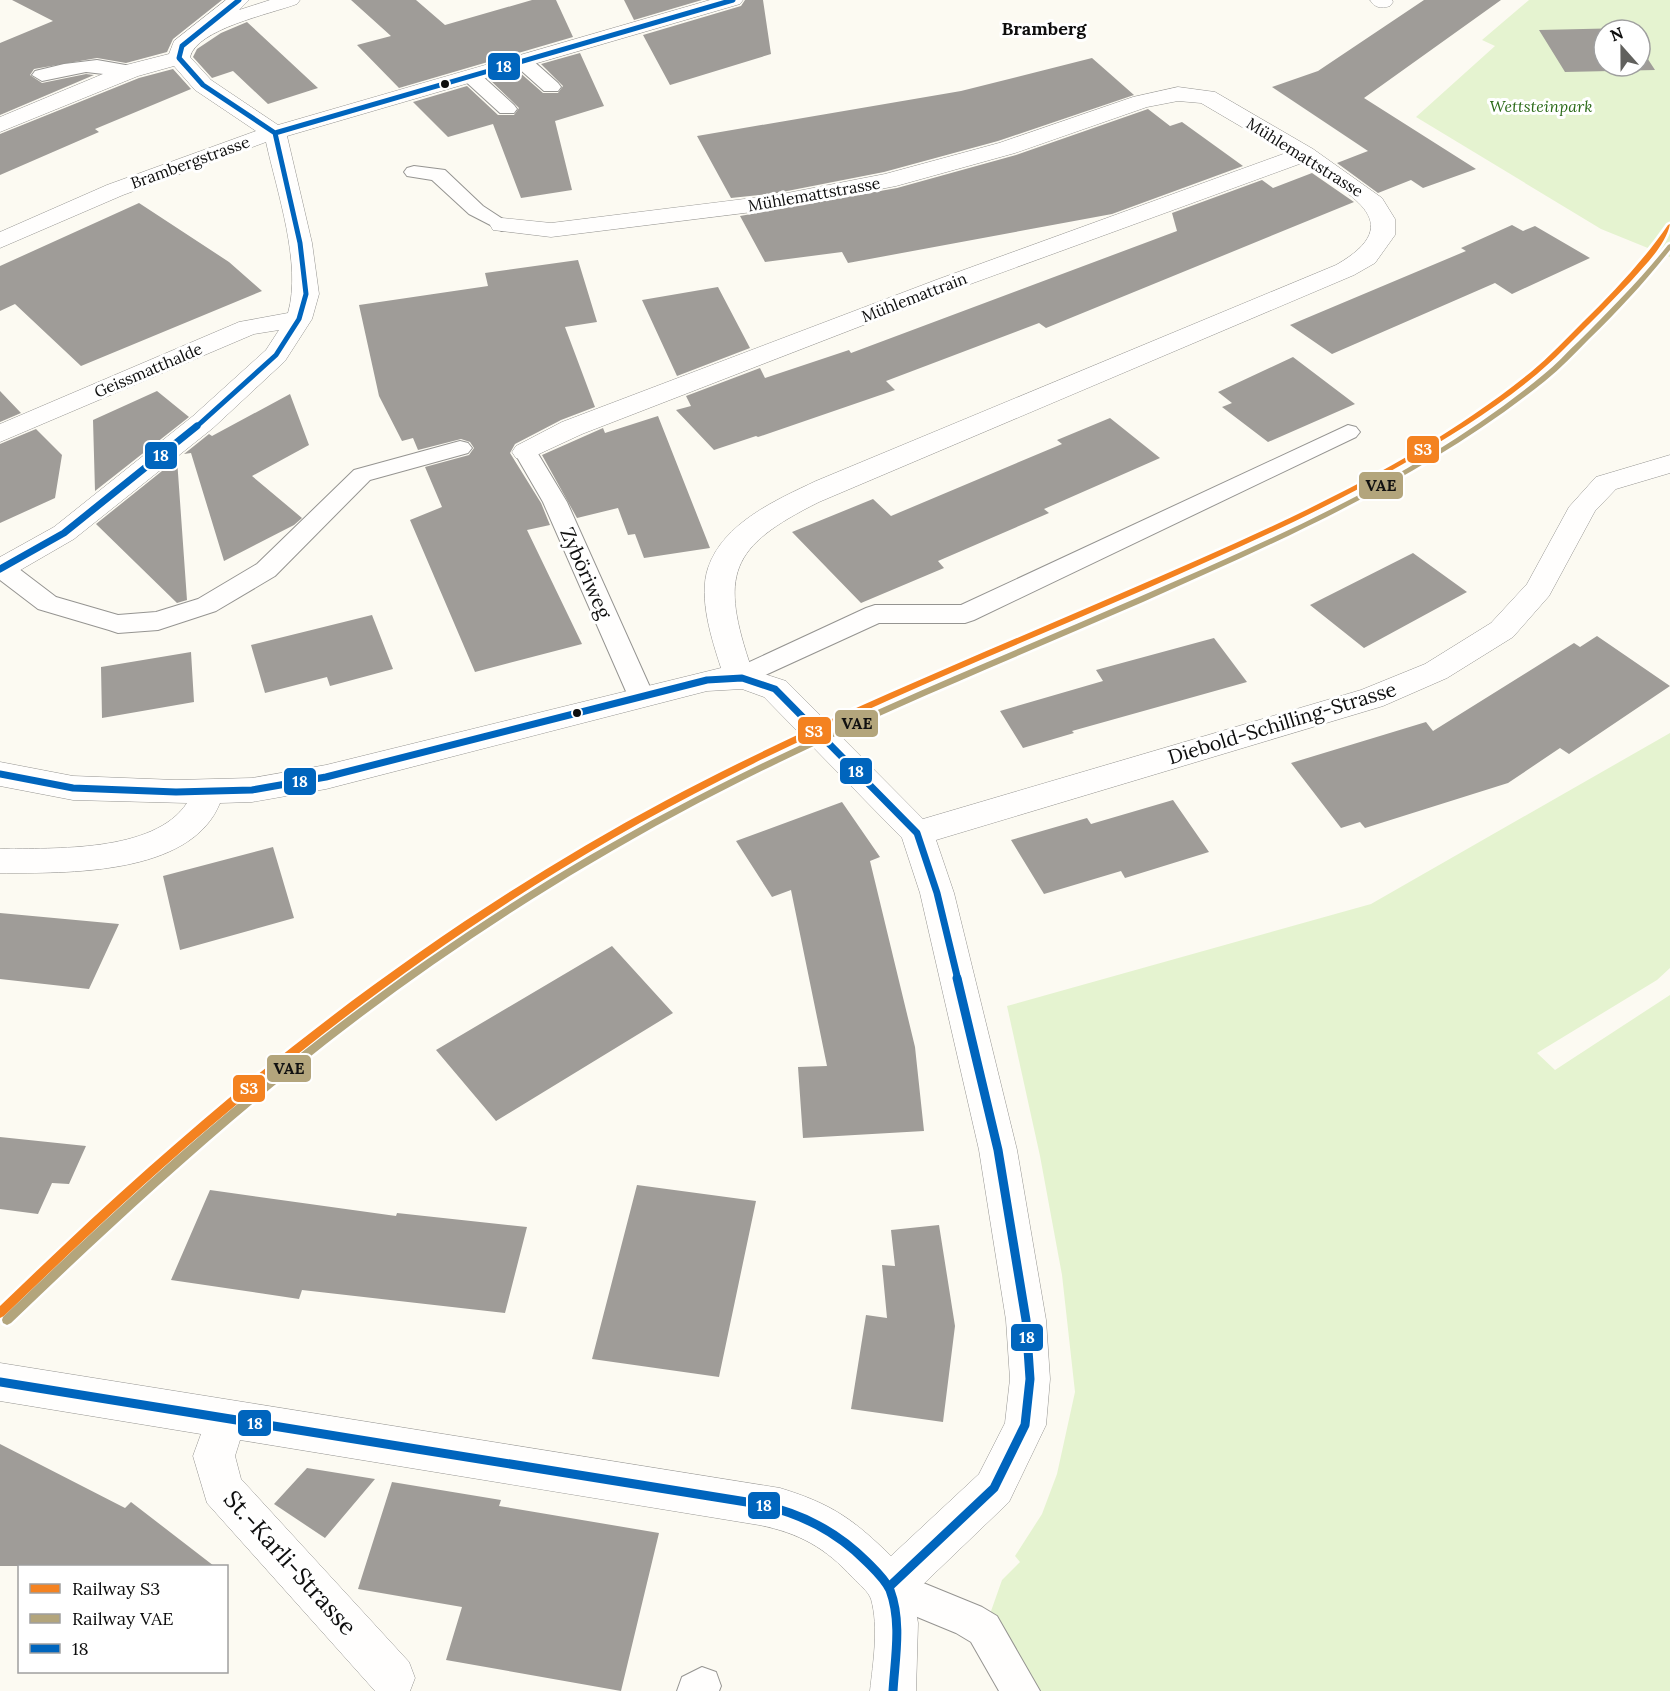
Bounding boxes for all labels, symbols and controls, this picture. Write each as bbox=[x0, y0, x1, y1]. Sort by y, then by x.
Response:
district label: Bramberg bbox=[1002, 17, 1087, 40]
north arrow bbox=[1592, 18, 1652, 78]
text: N bbox=[1607, 22, 1626, 46]
line badge: 18 bbox=[487, 52, 521, 81]
text: 18 bbox=[496, 56, 512, 76]
unlabelled marker bbox=[439, 78, 451, 90]
park label: Wettsteinpark bbox=[1490, 96, 1592, 116]
street label: Mühlemattstrasse bbox=[1243, 113, 1367, 201]
street label: Brambergstrasse bbox=[128, 131, 252, 193]
street label: Mühlemattstrasse bbox=[746, 172, 882, 215]
street label: Mühlemattrain bbox=[859, 268, 970, 326]
street label: Geissmatthalde bbox=[91, 338, 205, 402]
line badge: S3 bbox=[1406, 435, 1440, 464]
text: S3 bbox=[1414, 439, 1432, 459]
line badge: 18 bbox=[144, 441, 178, 470]
text: 18 bbox=[153, 445, 169, 465]
line badge: VAE bbox=[1358, 471, 1404, 500]
text: VAE bbox=[1366, 475, 1396, 495]
street label: Zyböriweg bbox=[555, 523, 618, 623]
street label: Diebold-Schilling-Strasse bbox=[1165, 676, 1399, 769]
unlabelled marker bbox=[571, 707, 583, 719]
line badge: VAE bbox=[834, 709, 879, 738]
text: VAE bbox=[842, 713, 872, 733]
line badge: S3 bbox=[797, 716, 832, 745]
text: S3 bbox=[805, 721, 823, 741]
line badge: 18 bbox=[839, 757, 873, 785]
text: 18 bbox=[848, 761, 864, 781]
line badge: 18 bbox=[283, 767, 317, 796]
text: 18 bbox=[292, 771, 308, 791]
line badge: VAE bbox=[266, 1054, 312, 1083]
text: VAE bbox=[274, 1058, 304, 1078]
line badge: S3 bbox=[232, 1074, 266, 1103]
text: S3 bbox=[240, 1078, 258, 1098]
line badge: 18 bbox=[1010, 1323, 1044, 1352]
text: 18 bbox=[1019, 1327, 1035, 1347]
line badge: 18 bbox=[237, 1409, 272, 1437]
text: 18 bbox=[247, 1413, 263, 1433]
street label: St.-Karli-Strasse bbox=[217, 1484, 364, 1642]
line badge: 18 bbox=[747, 1491, 781, 1520]
text: 18 bbox=[756, 1495, 772, 1515]
legend bbox=[18, 1565, 228, 1673]
text: Railway S3 bbox=[72, 1577, 160, 1600]
text: Railway VAE bbox=[72, 1607, 173, 1630]
text: 18 bbox=[72, 1637, 89, 1660]

